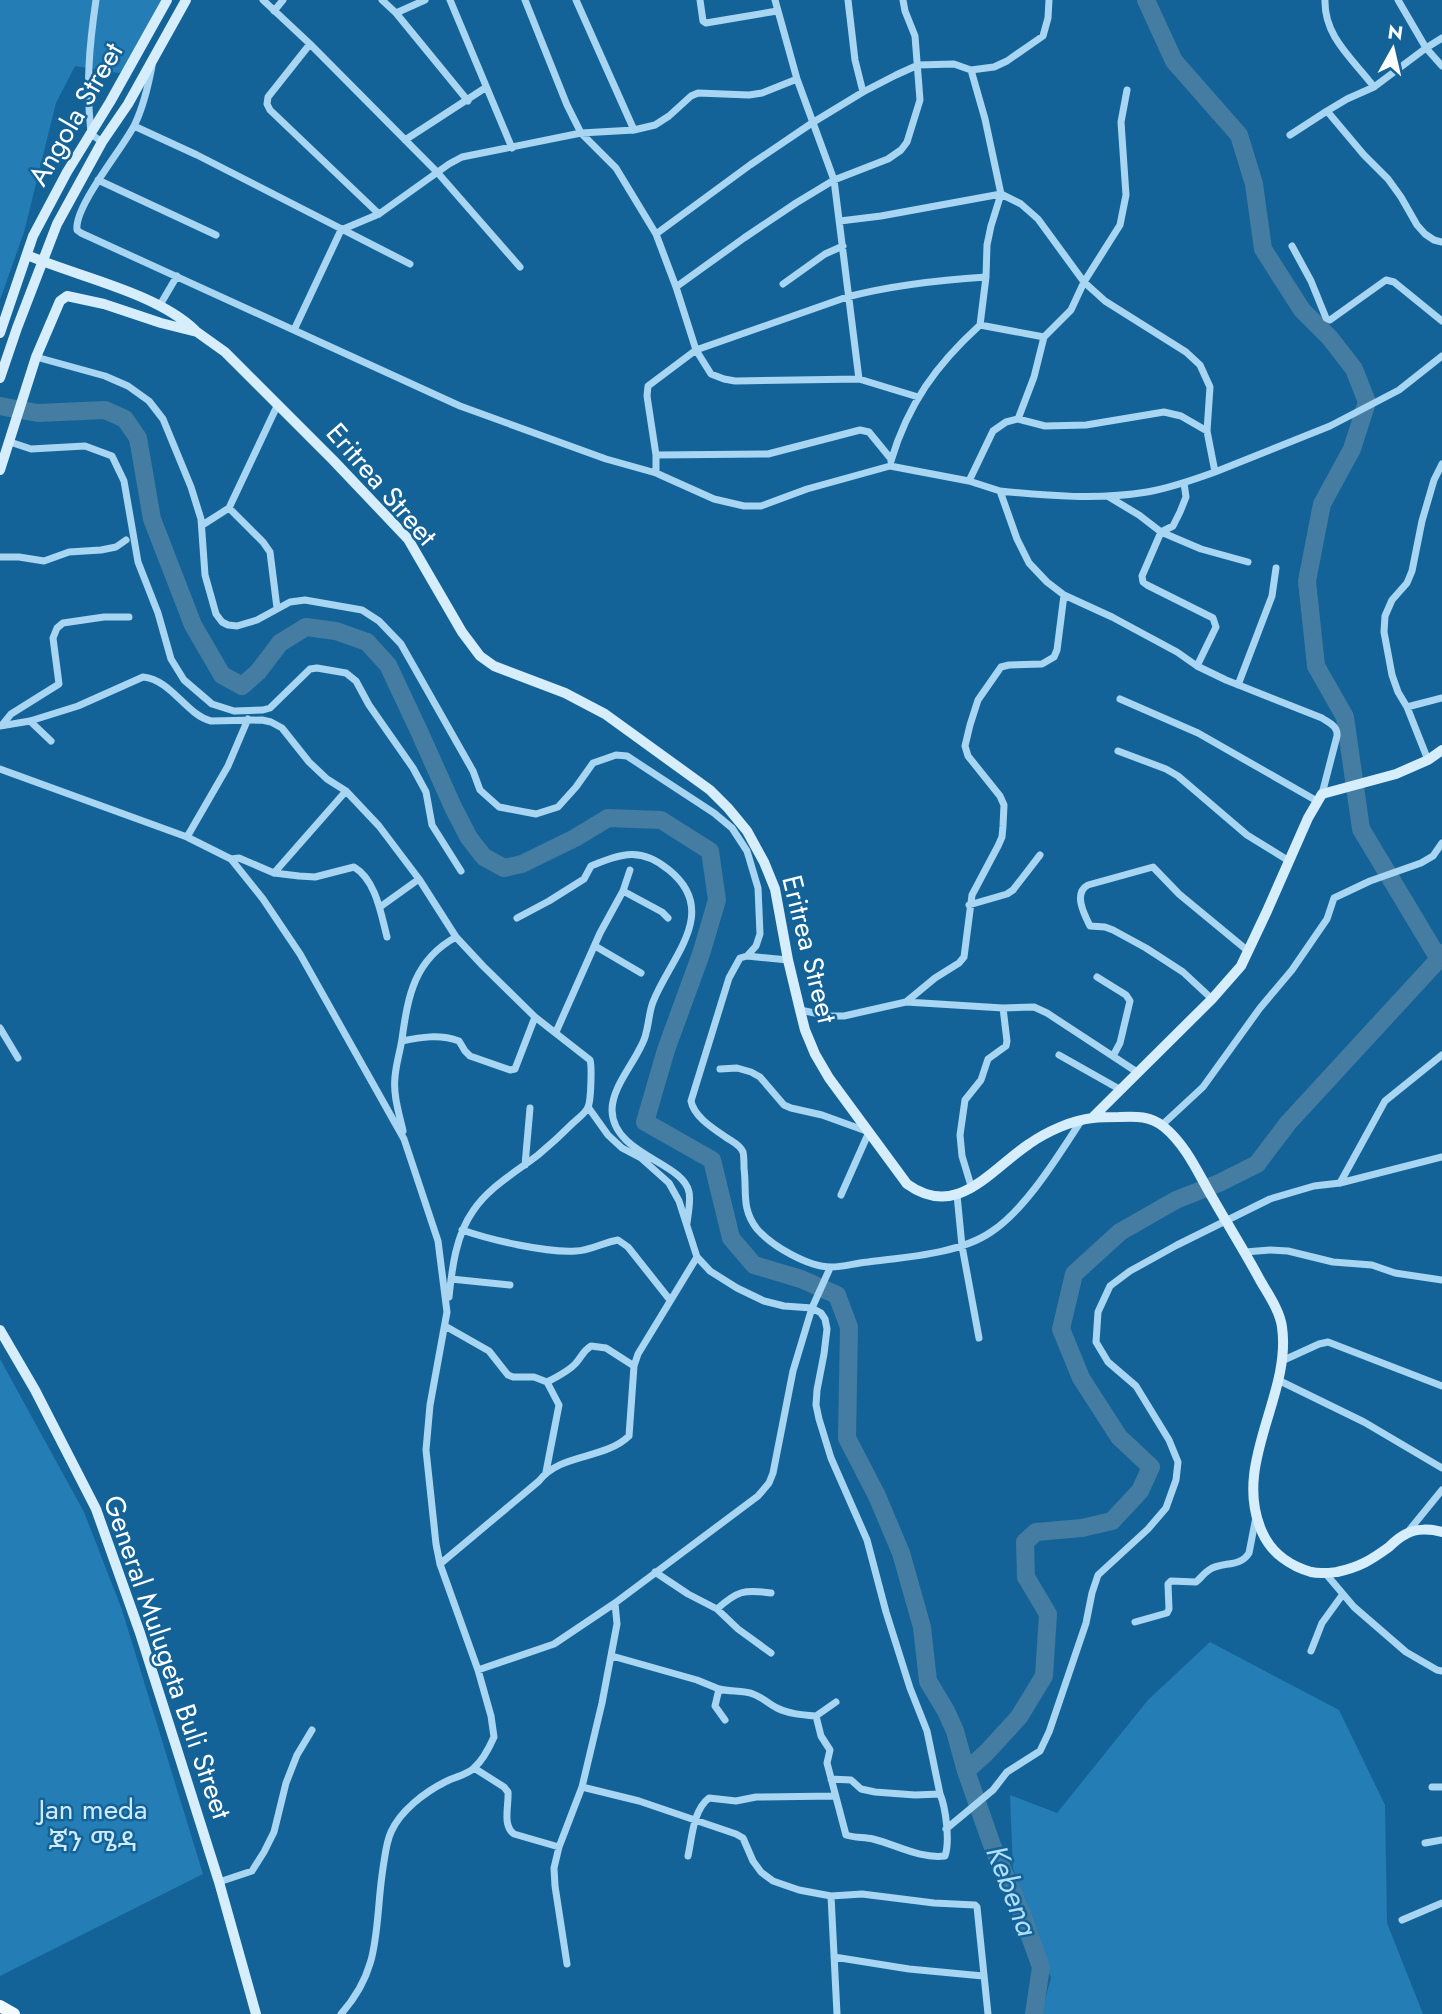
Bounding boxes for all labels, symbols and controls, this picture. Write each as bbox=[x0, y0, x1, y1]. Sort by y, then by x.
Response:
north arrow bbox=[1358, 14, 1428, 84]
text: N bbox=[1386, 18, 1405, 47]
street label: Angola Street bbox=[18, 35, 133, 194]
street label: Eritrea Street bbox=[317, 414, 447, 555]
street label: Eritrea Street bbox=[771, 871, 848, 1028]
street label: General Mulugeta Buli Street bbox=[93, 1490, 242, 1825]
park label: Jan meda ጃን ሜዳ bbox=[35, 1789, 147, 1862]
water label: Kebena bbox=[976, 1839, 1050, 1943]

